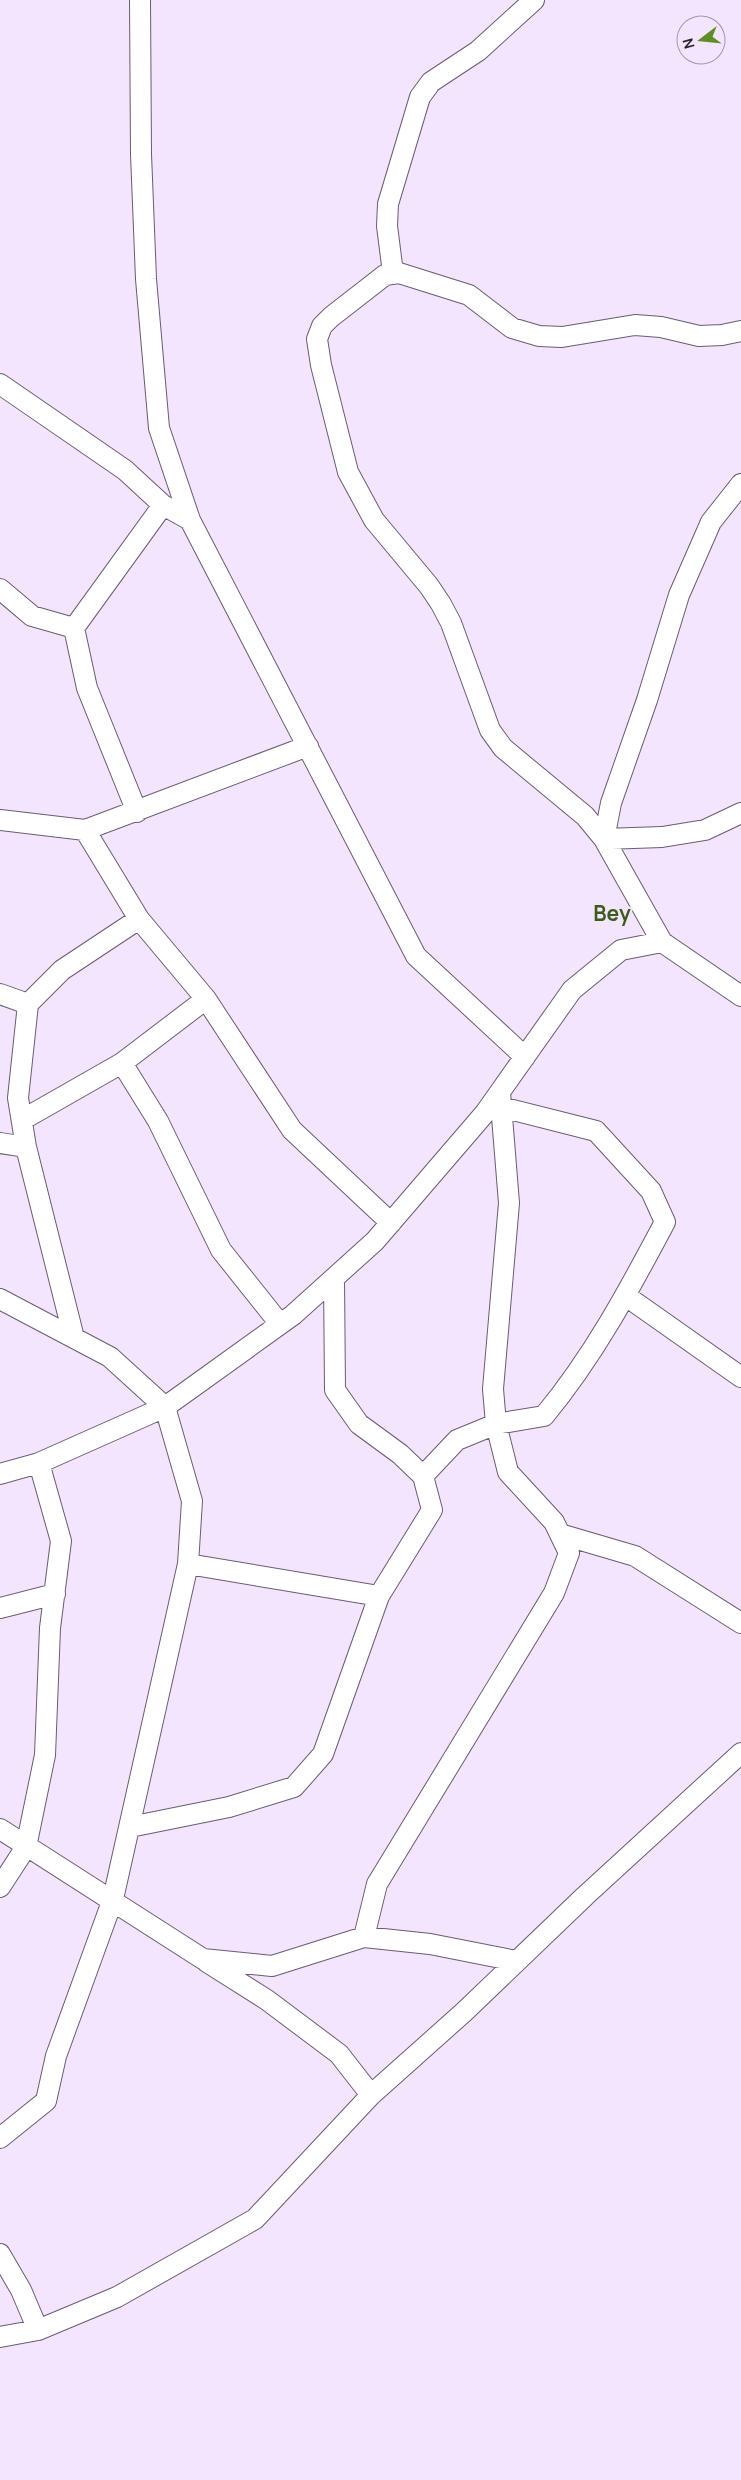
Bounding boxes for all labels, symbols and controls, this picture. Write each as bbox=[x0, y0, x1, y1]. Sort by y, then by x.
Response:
north arrow bbox=[676, 15, 726, 65]
text: N bbox=[678, 36, 699, 51]
district label: Bey bbox=[593, 899, 631, 927]

